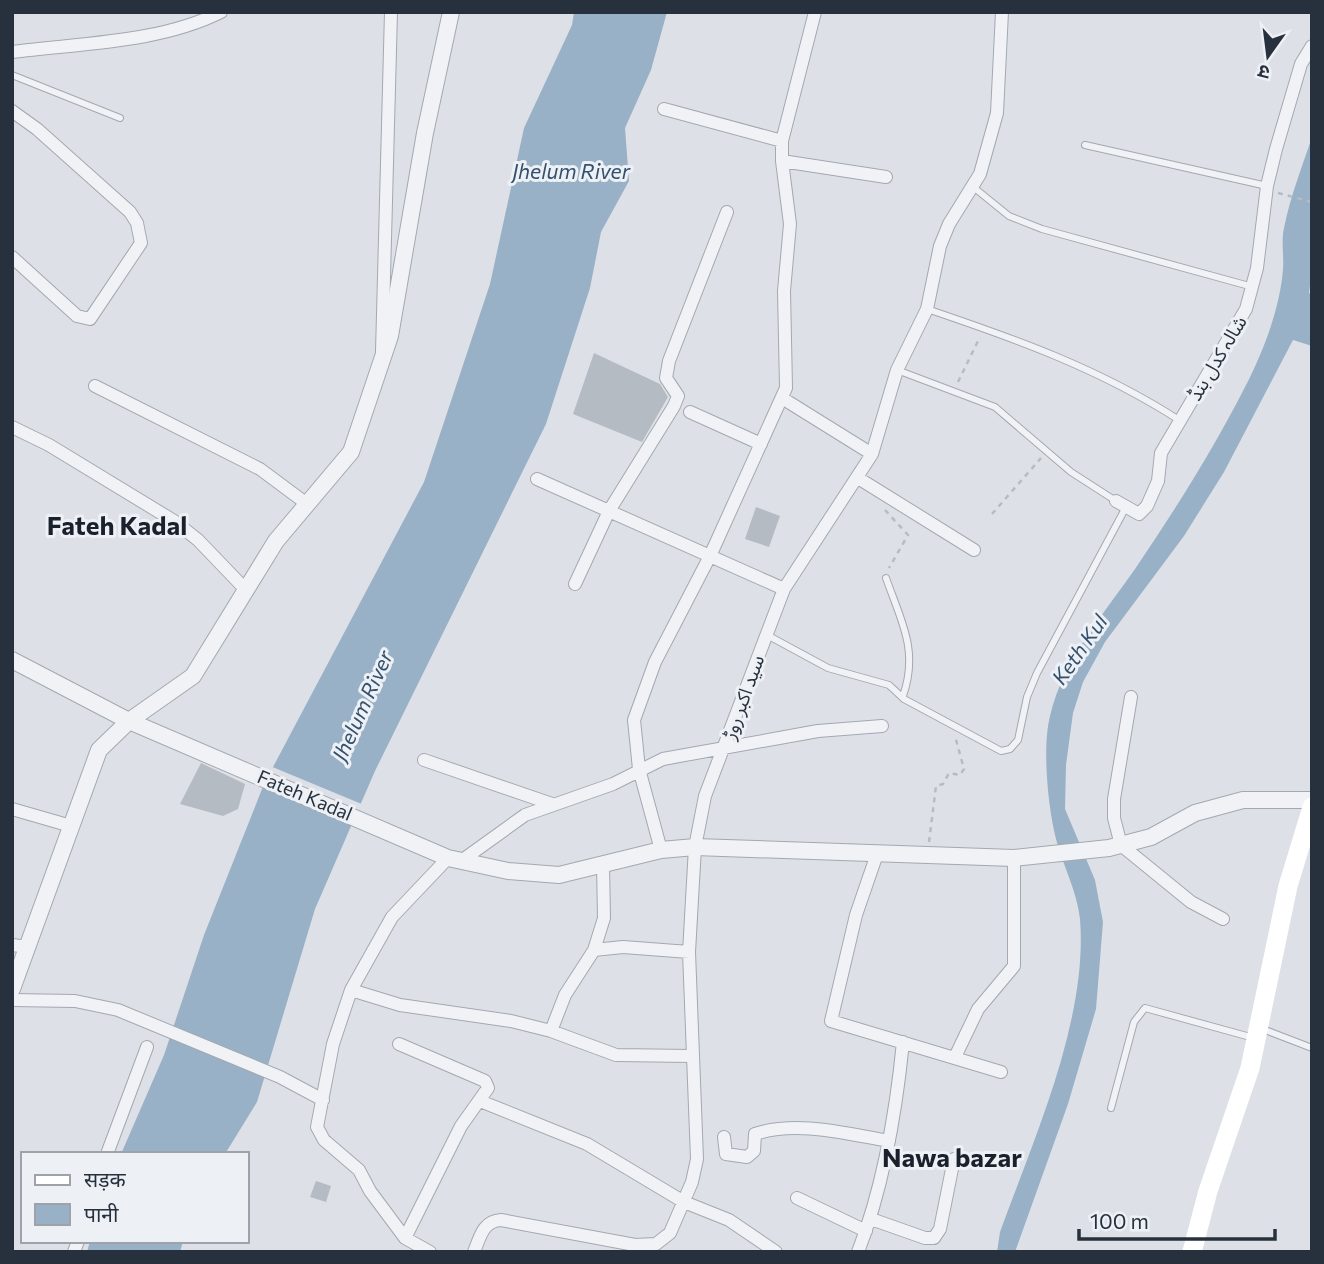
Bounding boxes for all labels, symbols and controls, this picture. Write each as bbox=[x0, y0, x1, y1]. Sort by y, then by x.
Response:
north arrow bbox=[1233, 21, 1303, 91]
text: उ bbox=[1255, 60, 1272, 85]
water label: Jhelum River bbox=[510, 158, 631, 183]
street label: شالہ کدل بنڈ bbox=[1182, 311, 1251, 404]
district label: Fateh Kadal bbox=[47, 509, 187, 540]
water label: Keth Kul bbox=[1046, 609, 1112, 689]
water label: Jhelum River bbox=[325, 646, 397, 766]
street label: سید اکبر روڑ bbox=[716, 651, 769, 743]
street label: Fateh Kadal bbox=[254, 764, 356, 825]
district label: Nawa bazar bbox=[882, 1141, 1022, 1172]
legend bbox=[21, 1152, 248, 1243]
text: सड़क bbox=[84, 1166, 126, 1191]
scale bar bbox=[1079, 1198, 1275, 1242]
text: पानी bbox=[84, 1201, 119, 1226]
text: 100 m bbox=[1090, 1208, 1149, 1233]

